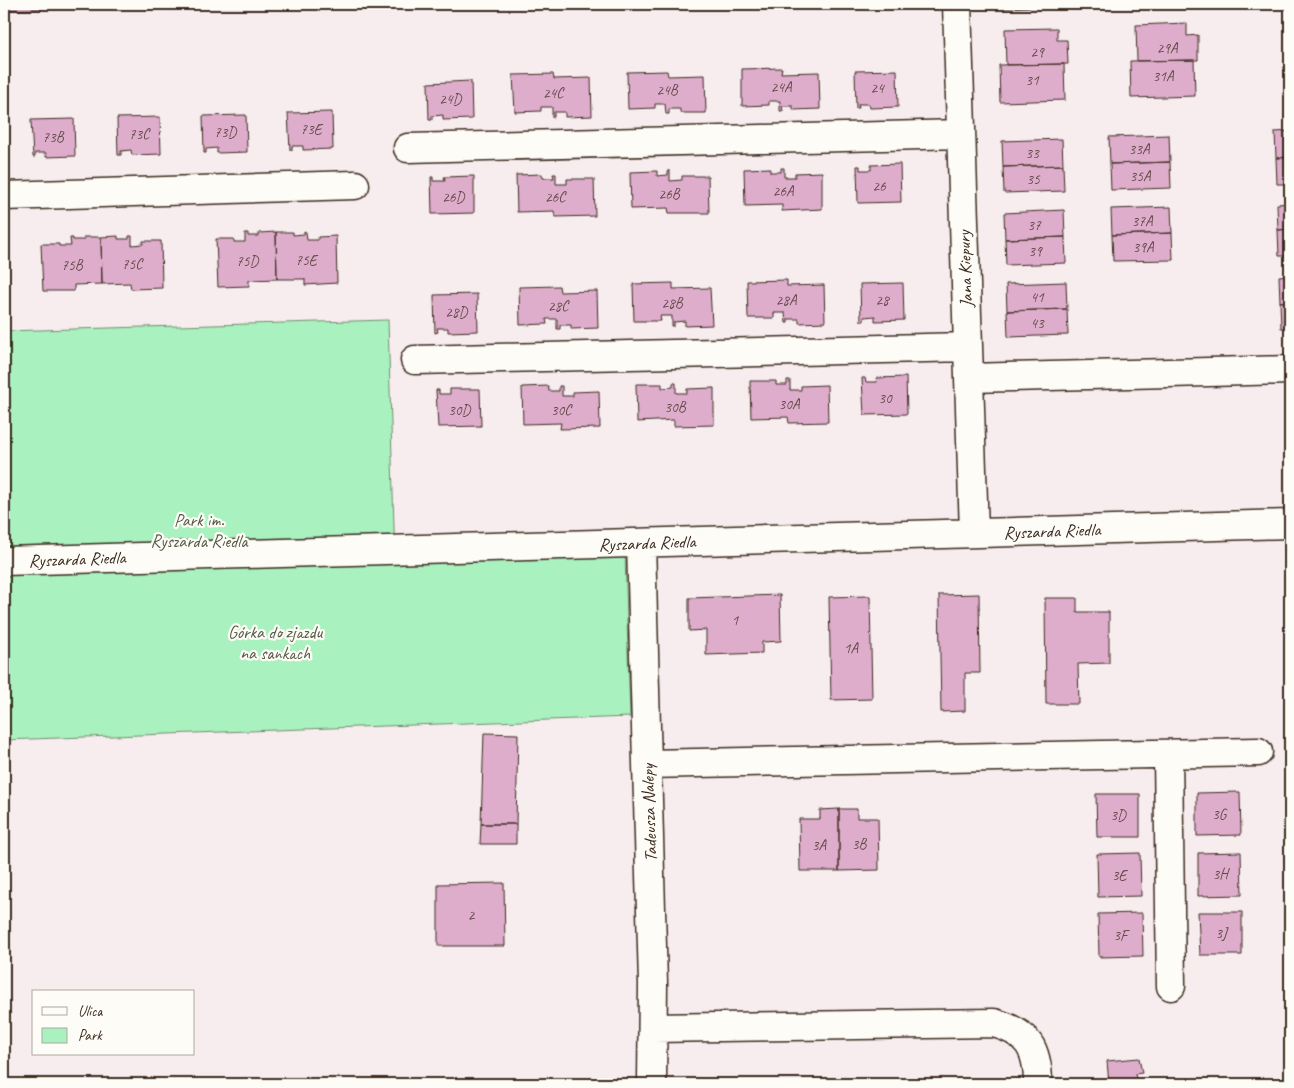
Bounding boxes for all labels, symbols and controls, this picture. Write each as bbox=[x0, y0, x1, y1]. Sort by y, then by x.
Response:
house number: 29A bbox=[1156, 39, 1179, 58]
house number: 29 bbox=[1030, 43, 1045, 62]
house number: 31A bbox=[1152, 67, 1175, 86]
house number: 31 bbox=[1025, 71, 1040, 90]
house number: 24A bbox=[770, 78, 793, 97]
house number: 24 bbox=[870, 79, 885, 98]
house number: 24B bbox=[656, 81, 679, 100]
house number: 24C bbox=[543, 84, 565, 103]
house number: 24D bbox=[439, 90, 462, 109]
house number: 73E bbox=[300, 120, 324, 139]
house number: 73D bbox=[214, 123, 237, 142]
house number: 73C bbox=[129, 125, 151, 144]
house number: 73B bbox=[42, 128, 65, 147]
house number: 33A bbox=[1128, 140, 1151, 159]
house number: 33 bbox=[1025, 144, 1040, 163]
house number: 35A bbox=[1129, 167, 1152, 186]
house number: 35 bbox=[1026, 170, 1041, 189]
house number: 26 bbox=[872, 177, 887, 196]
house number: 26A bbox=[772, 182, 795, 201]
house number: 26B bbox=[658, 185, 681, 204]
house number: 26D bbox=[442, 188, 465, 207]
house number: 26C bbox=[545, 188, 567, 207]
house number: 37A bbox=[1131, 212, 1154, 231]
house number: 37 bbox=[1027, 216, 1042, 235]
street label: Jana Kiepury bbox=[953, 228, 977, 309]
house number: 39A bbox=[1132, 238, 1155, 257]
house number: 39 bbox=[1028, 242, 1043, 261]
house number: 75E bbox=[295, 251, 319, 270]
house number: 75D bbox=[236, 252, 259, 271]
house number: 75C bbox=[122, 255, 144, 274]
house number: 75B bbox=[61, 256, 84, 275]
house number: 41 bbox=[1030, 288, 1045, 307]
house number: 28A bbox=[775, 291, 798, 310]
house number: 28 bbox=[875, 291, 890, 310]
house number: 28B bbox=[661, 294, 684, 313]
house number: 28C bbox=[548, 297, 570, 316]
house number: 28D bbox=[445, 303, 468, 322]
house number: 43 bbox=[1030, 314, 1045, 333]
house number: 30 bbox=[878, 389, 893, 408]
house number: 30A bbox=[778, 395, 801, 414]
house number: 30B bbox=[664, 398, 687, 417]
house number: 30D bbox=[448, 401, 471, 420]
house number: 30C bbox=[551, 401, 573, 420]
park label: Park im. Ryszarda Riedla bbox=[150, 509, 249, 552]
street label: Ryszarda Riedla bbox=[1003, 518, 1103, 544]
street label: Ryszarda Riedla bbox=[598, 530, 698, 556]
street label: Ryszarda Riedla bbox=[28, 546, 128, 572]
house number: 1 bbox=[732, 611, 740, 630]
park label: Górka do zjazdu na sankach bbox=[228, 621, 323, 664]
house number: 1A bbox=[844, 639, 860, 658]
street label: Tadeusza Nalepy bbox=[636, 762, 662, 862]
house number: 3G bbox=[1212, 805, 1228, 824]
house number: 3D bbox=[1110, 806, 1127, 825]
house number: 3B bbox=[852, 835, 867, 854]
house number: 3A bbox=[812, 836, 828, 855]
house number: 3H bbox=[1212, 865, 1230, 884]
house number: 3E bbox=[1112, 866, 1128, 885]
house number: 2 bbox=[468, 906, 476, 925]
house number: 3J bbox=[1215, 924, 1229, 943]
house number: 3F bbox=[1113, 926, 1130, 945]
legend bbox=[32, 990, 195, 1056]
text: Ulica bbox=[78, 1002, 103, 1021]
text: Park bbox=[78, 1026, 103, 1045]

